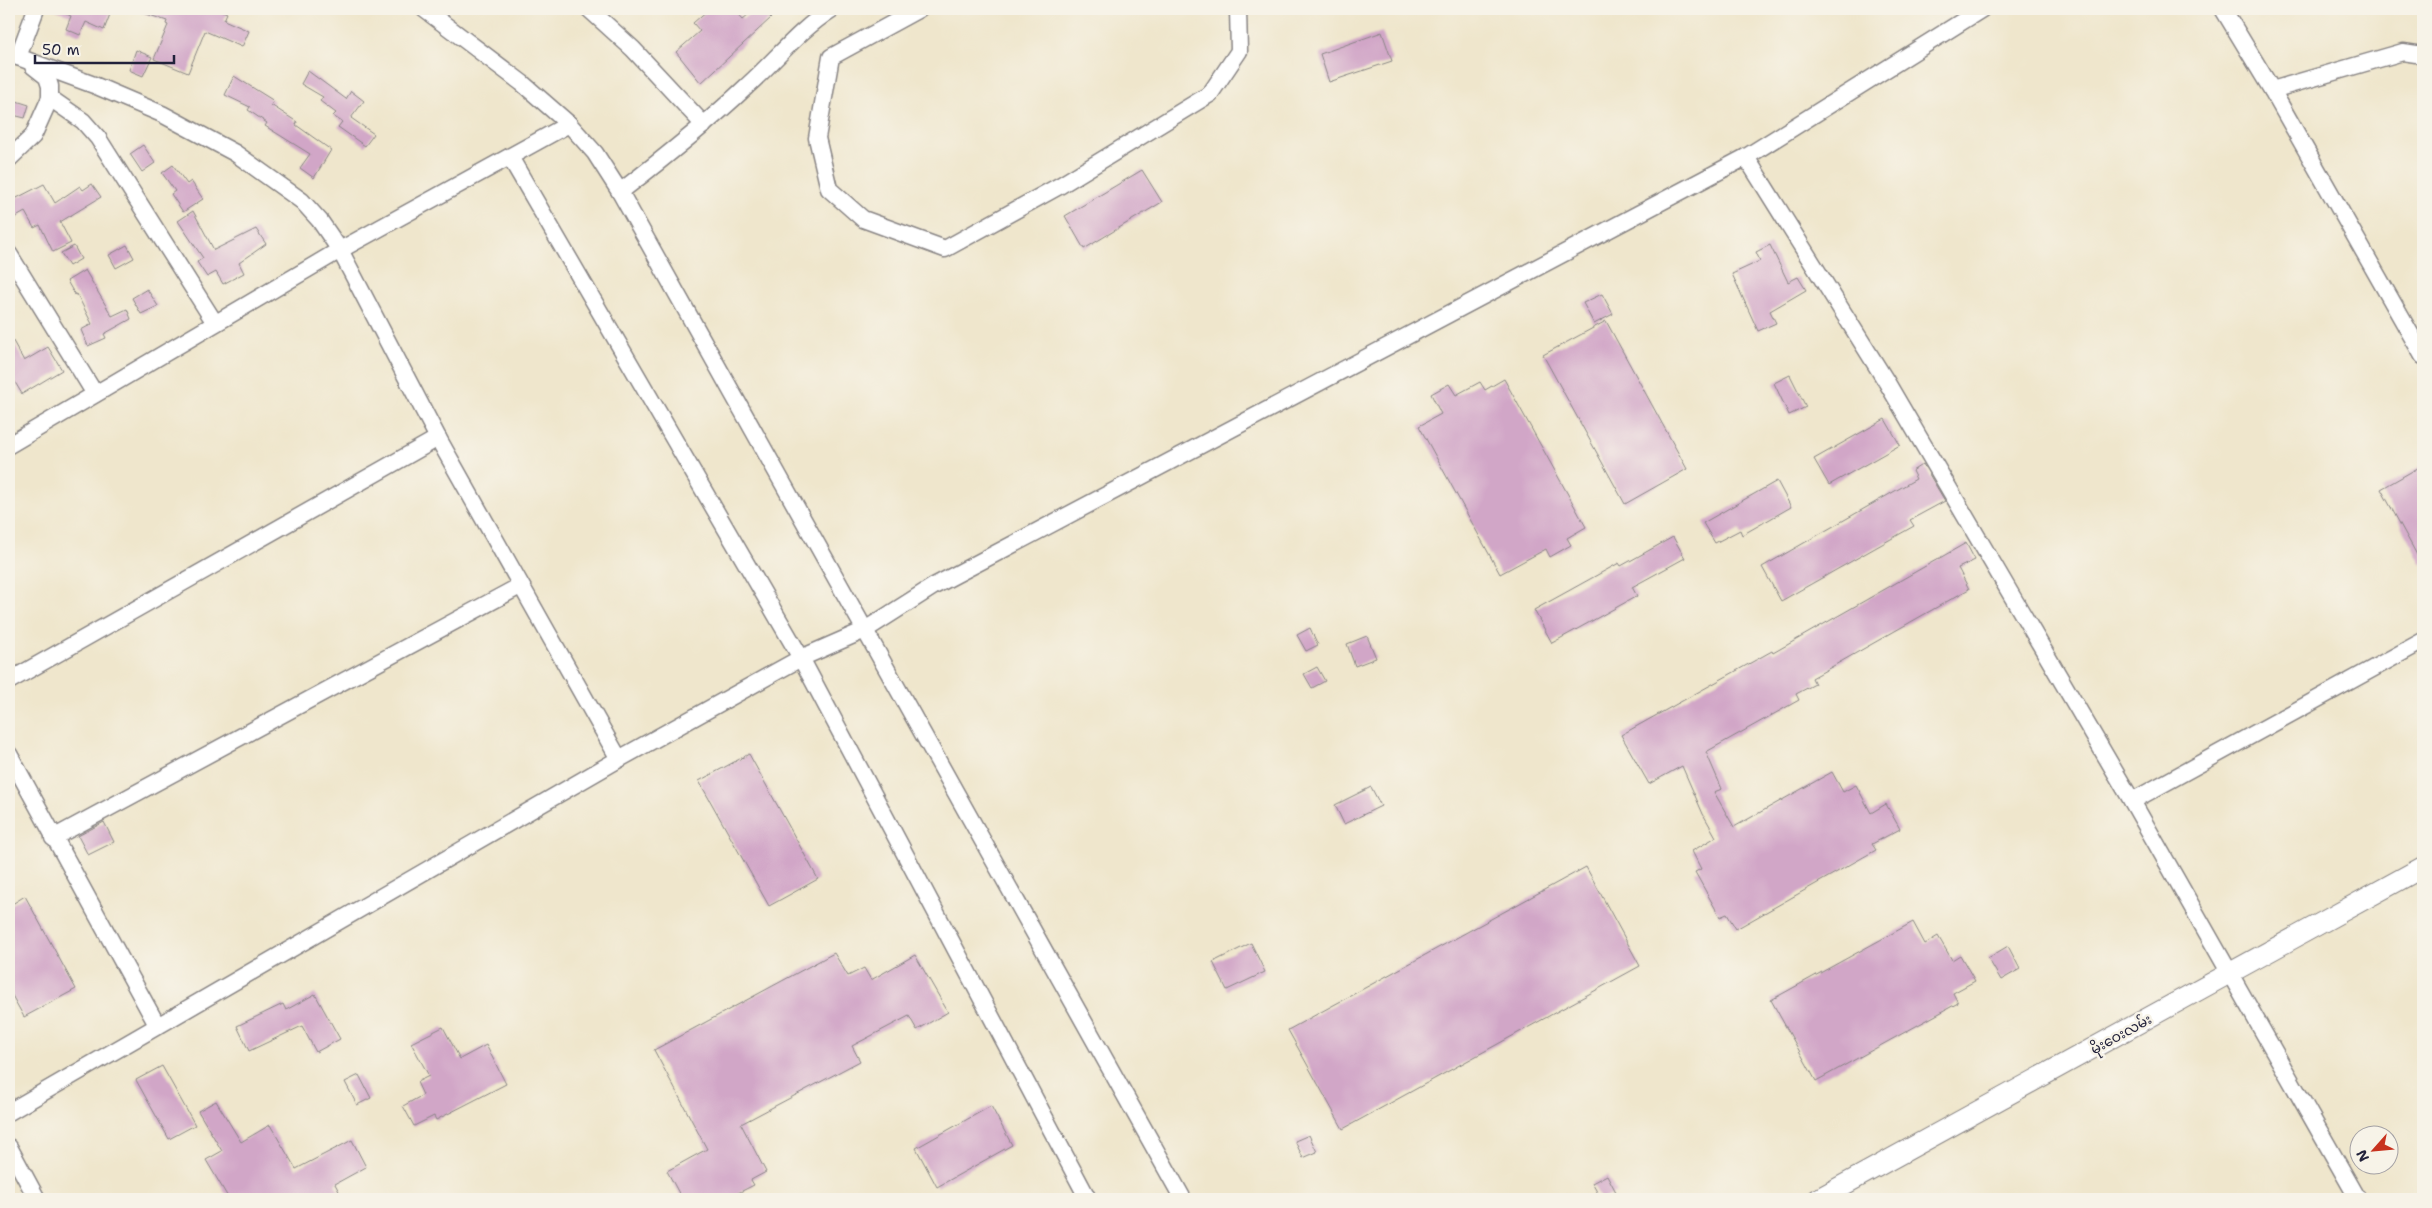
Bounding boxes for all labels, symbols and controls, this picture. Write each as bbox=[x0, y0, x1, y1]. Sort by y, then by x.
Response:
scale bar bbox=[35, 32, 174, 64]
text: 50 m bbox=[42, 40, 80, 60]
street label: မိုးဝေးလမ်း bbox=[2087, 1009, 2156, 1061]
north arrow bbox=[2350, 1126, 2400, 1176]
text: N bbox=[2352, 1147, 2373, 1165]

